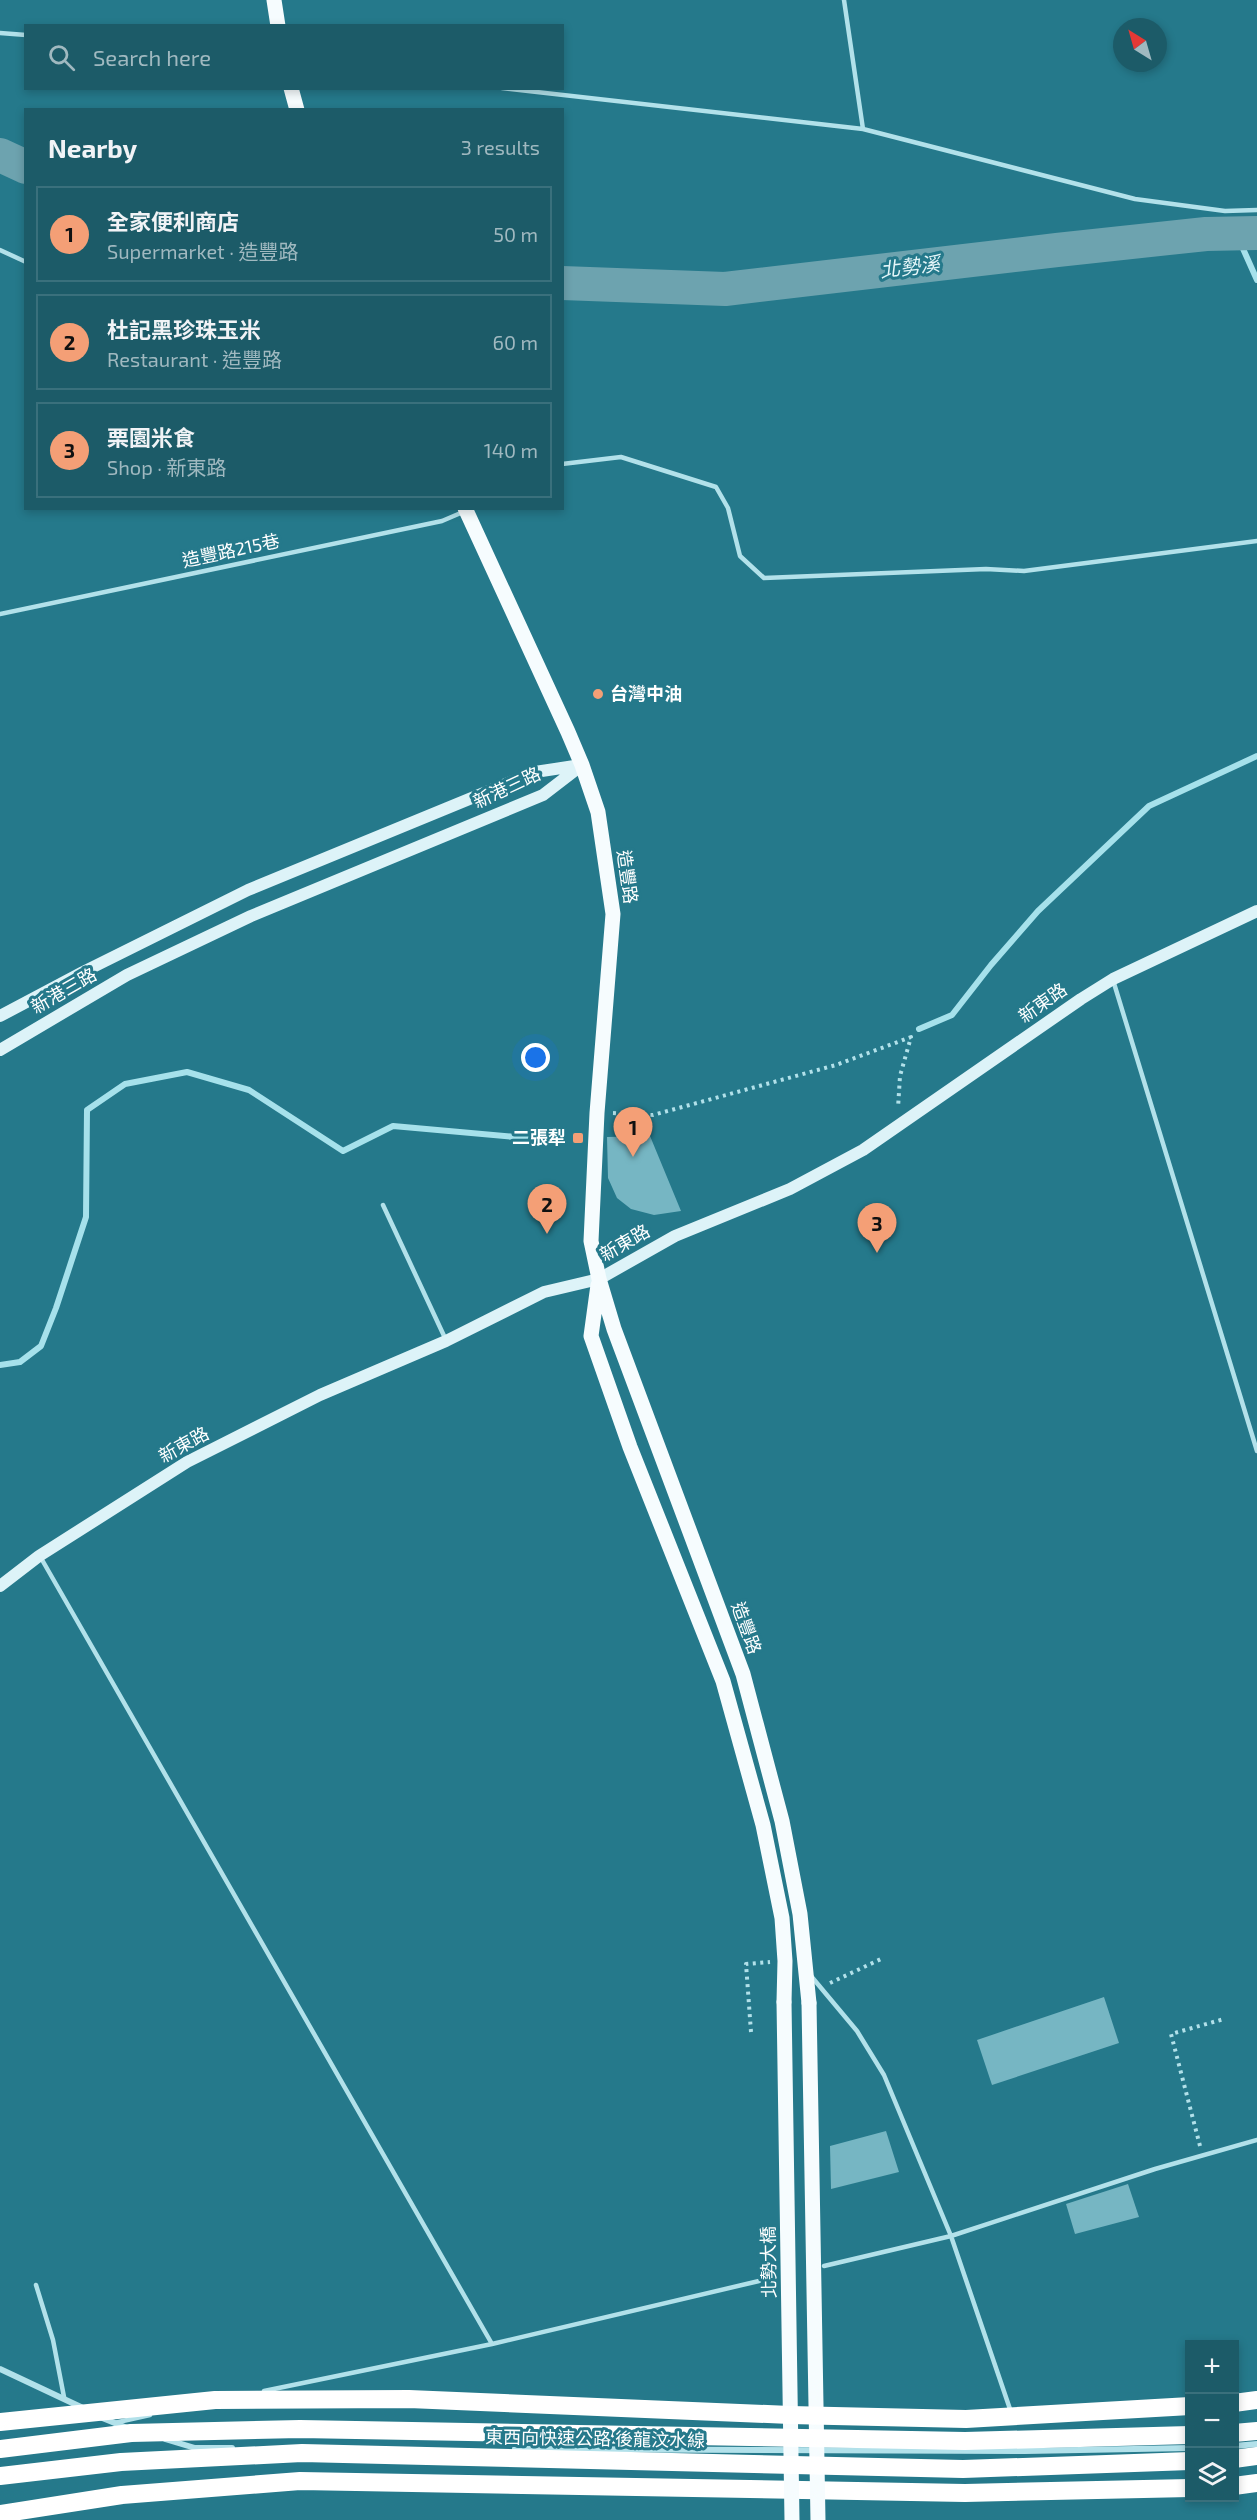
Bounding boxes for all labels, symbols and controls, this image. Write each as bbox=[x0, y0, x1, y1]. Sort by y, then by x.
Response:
north arrow bbox=[1113, 18, 1167, 72]
search box bbox=[24, 24, 564, 90]
icon: search bbox=[45, 41, 78, 74]
text: Search here bbox=[93, 44, 211, 70]
text: Nearby bbox=[48, 132, 137, 163]
text: 3 results bbox=[461, 135, 540, 159]
text: 全家便利商店 bbox=[107, 208, 239, 234]
text: 1 bbox=[65, 222, 74, 246]
text: 50 m bbox=[493, 222, 538, 246]
text: Supermarket · 造豐路 bbox=[107, 239, 298, 263]
water label: 北勢溪 bbox=[879, 250, 944, 282]
text: 杜記黑珍珠玉米 bbox=[107, 316, 261, 342]
text: 2 bbox=[64, 330, 75, 354]
text: 60 m bbox=[493, 330, 538, 354]
text: Restaurant · 造豐路 bbox=[107, 347, 282, 371]
text: 栗園米食 bbox=[107, 424, 195, 450]
text: 3 bbox=[64, 438, 75, 462]
text: 140 m bbox=[484, 438, 538, 462]
text: Shop · 新東路 bbox=[107, 455, 226, 479]
street label: 造豐路215巷 bbox=[180, 529, 281, 571]
place label: 台灣中油 bbox=[610, 682, 682, 704]
marker: 台灣中油 bbox=[591, 687, 605, 701]
street label: 新港三路 bbox=[469, 762, 544, 812]
street label: 造豐路 bbox=[613, 849, 643, 905]
street label: 新港三路 bbox=[27, 963, 100, 1018]
street label: 新東路 bbox=[1014, 978, 1071, 1027]
your location bbox=[521, 1043, 550, 1072]
pin: 1 bbox=[614, 1108, 652, 1157]
place label: 二張犁 bbox=[512, 1126, 566, 1148]
marker: 二張犁 bbox=[571, 1131, 585, 1145]
pin: 2 bbox=[528, 1184, 566, 1234]
pin: 3 bbox=[858, 1204, 896, 1253]
street label: 新東路 bbox=[596, 1219, 653, 1265]
street label: 新東路 bbox=[155, 1421, 212, 1467]
street label: 造豐路 bbox=[727, 1599, 767, 1657]
street label: 北勢大橋 bbox=[756, 2226, 780, 2298]
map controls bbox=[1185, 2340, 1239, 2502]
button: + bbox=[1185, 2340, 1239, 2394]
button: − bbox=[1185, 2394, 1239, 2448]
street label: 東西向快速公路 後龍汶水線 bbox=[485, 2425, 705, 2451]
button: layers bbox=[1185, 2448, 1239, 2502]

